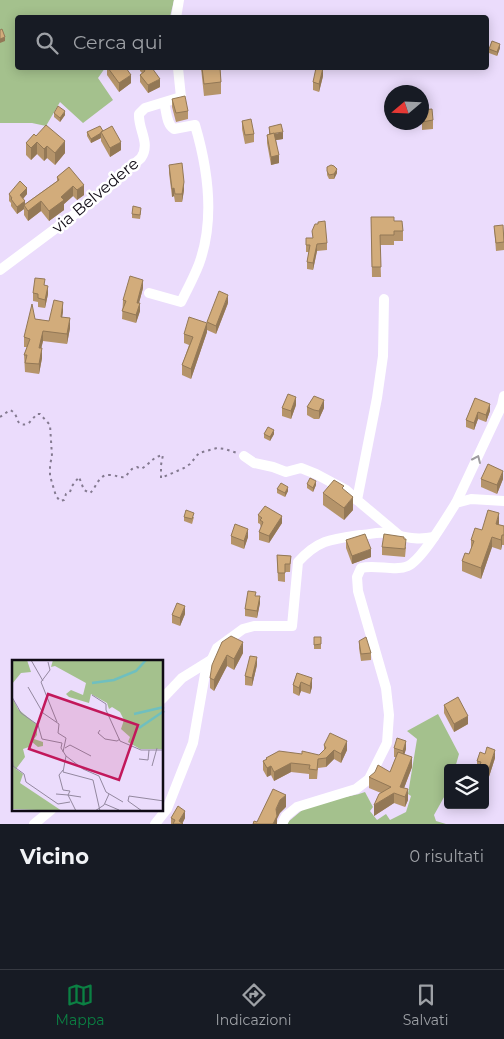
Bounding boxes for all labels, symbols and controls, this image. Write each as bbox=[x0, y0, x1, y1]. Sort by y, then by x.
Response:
search box bbox=[15, 15, 489, 70]
icon: search bbox=[33, 29, 61, 57]
text: Cerca qui bbox=[73, 31, 163, 54]
north arrow bbox=[384, 85, 429, 130]
street label: via Belvedere bbox=[48, 154, 142, 237]
one-way arrow bbox=[471, 455, 482, 464]
inset map bbox=[12, 660, 164, 812]
map controls bbox=[444, 764, 489, 809]
button: layers bbox=[444, 764, 489, 809]
text: Vicino bbox=[20, 844, 89, 869]
text: 0 risultati bbox=[409, 847, 484, 866]
tab: Mappa bbox=[56, 981, 104, 1029]
tab: Indicazioni bbox=[216, 981, 292, 1029]
tab: Salvati bbox=[403, 981, 448, 1029]

